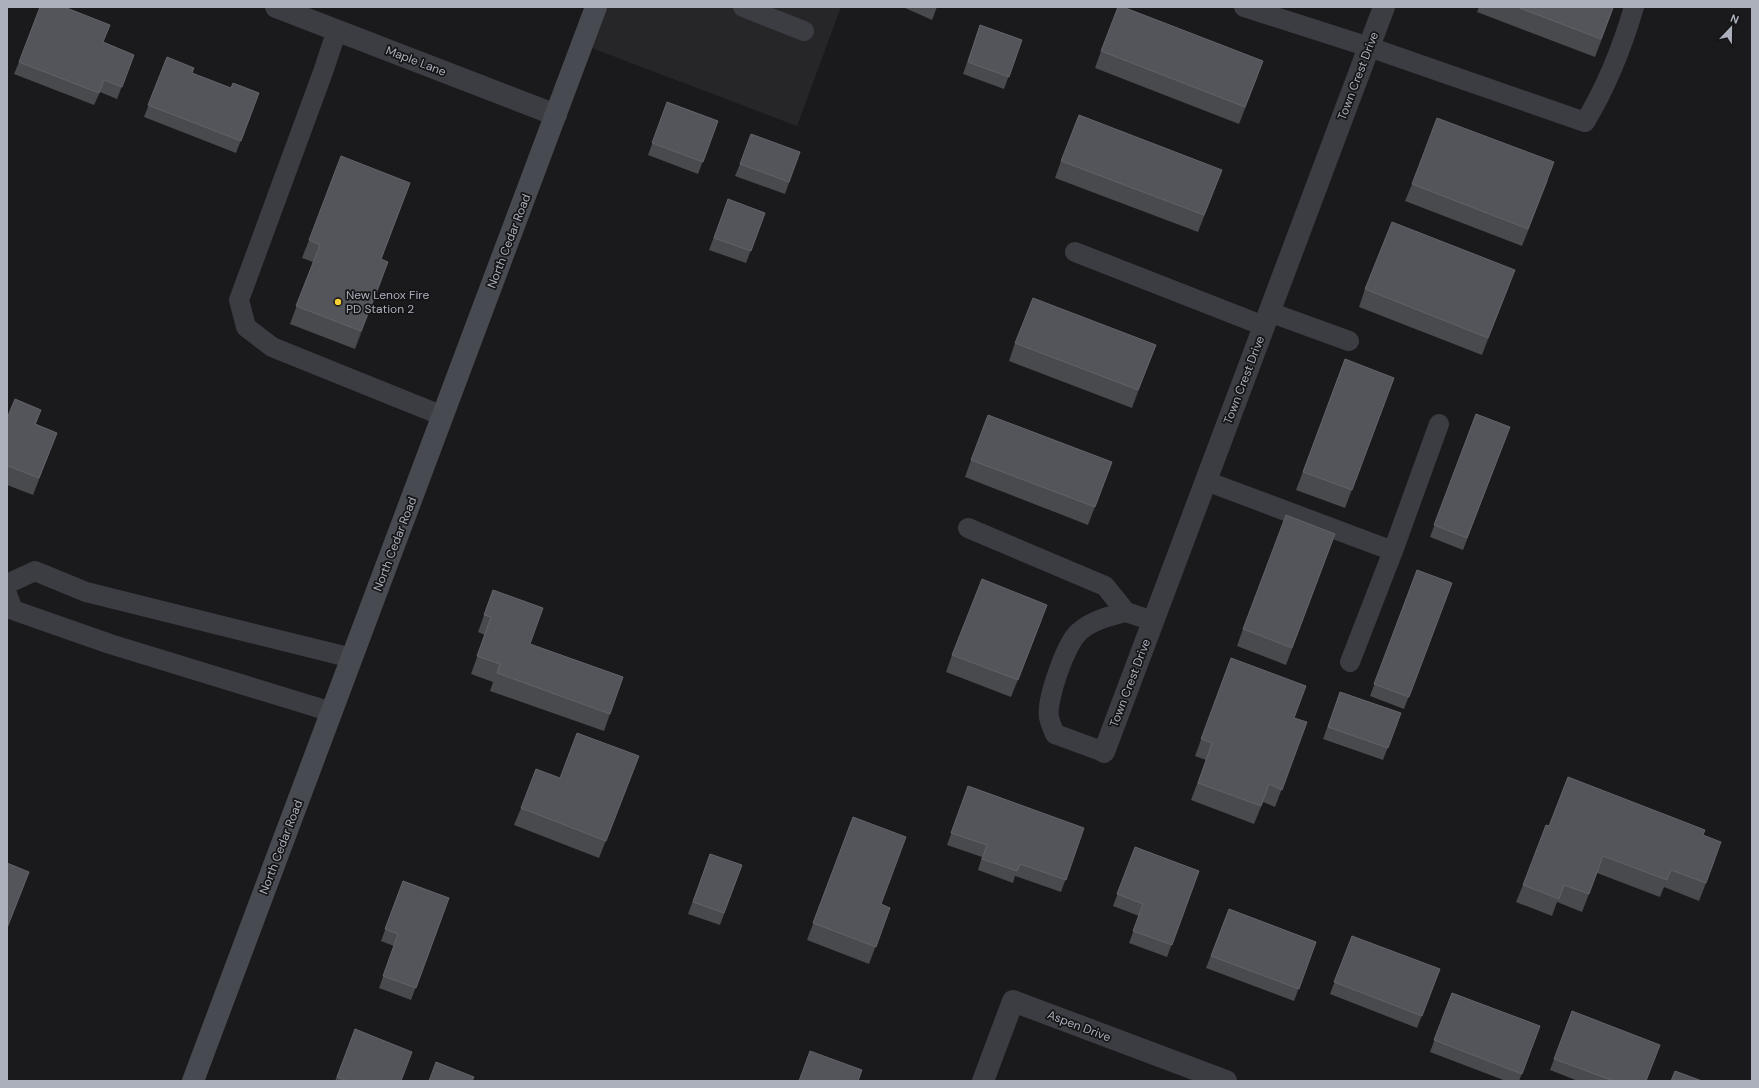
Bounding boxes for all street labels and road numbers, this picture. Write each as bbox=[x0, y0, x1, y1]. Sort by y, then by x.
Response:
street label: Town Crest Drive bbox=[1334, 29, 1382, 123]
street label: Maple Lane bbox=[384, 42, 449, 80]
street label: North Cedar Road bbox=[484, 192, 534, 290]
street label: Town Crest Drive bbox=[1220, 333, 1268, 427]
street label: North Cedar Road bbox=[370, 495, 420, 593]
street label: Town Crest Drive bbox=[1106, 636, 1154, 730]
street label: North Cedar Road bbox=[256, 798, 306, 896]
street label: Aspen Drive bbox=[1045, 1007, 1113, 1046]

